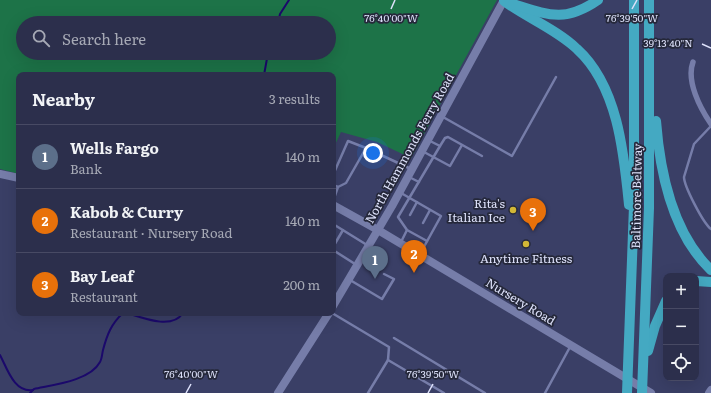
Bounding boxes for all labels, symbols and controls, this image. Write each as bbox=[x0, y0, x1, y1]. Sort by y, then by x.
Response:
text: 76°40'00"W bbox=[364, 10, 418, 25]
text: 76°39'50"W bbox=[606, 10, 658, 25]
search box bbox=[16, 16, 336, 60]
icon: search bbox=[30, 27, 52, 49]
text: Search here bbox=[62, 27, 146, 50]
text: 39°13'40"N bbox=[643, 35, 693, 50]
street label: North Hammonds Ferry Road bbox=[360, 69, 458, 226]
text: Nearby bbox=[32, 86, 95, 111]
text: 3 results bbox=[269, 89, 320, 108]
text: Wells Fargo bbox=[70, 136, 159, 159]
your location bbox=[363, 143, 383, 163]
street label: Baltimore Beltway bbox=[626, 143, 646, 249]
text: 1 bbox=[42, 147, 48, 166]
text: 140 m bbox=[285, 147, 320, 166]
text: Bank bbox=[70, 159, 102, 178]
place label: Rita's Italian Ice bbox=[447, 194, 506, 226]
pin: 3 bbox=[520, 198, 546, 231]
text: Kabob & Curry bbox=[70, 200, 183, 223]
marker: Rita's Italian Ice bbox=[508, 205, 518, 215]
text: 2 bbox=[42, 211, 48, 230]
text: 140 m bbox=[285, 211, 320, 230]
text: Restaurant · Nursery Road bbox=[70, 223, 232, 242]
marker: Anytime Fitness bbox=[521, 239, 531, 249]
pin: 2 bbox=[401, 240, 427, 273]
pin: 1 bbox=[362, 246, 388, 279]
place label: Anytime Fitness bbox=[480, 249, 573, 267]
text: Bay Leaf bbox=[70, 264, 134, 287]
street label: Nursery Road bbox=[483, 273, 560, 329]
map controls bbox=[663, 273, 699, 381]
button: + bbox=[663, 273, 699, 309]
text: 3 bbox=[41, 275, 49, 294]
text: 200 m bbox=[283, 275, 320, 294]
text: Restaurant bbox=[70, 287, 138, 306]
button: − bbox=[663, 309, 699, 345]
button: locate bbox=[663, 345, 699, 381]
text: 76°40'00"W bbox=[164, 366, 218, 381]
text: 76°39'50"W bbox=[407, 366, 459, 381]

